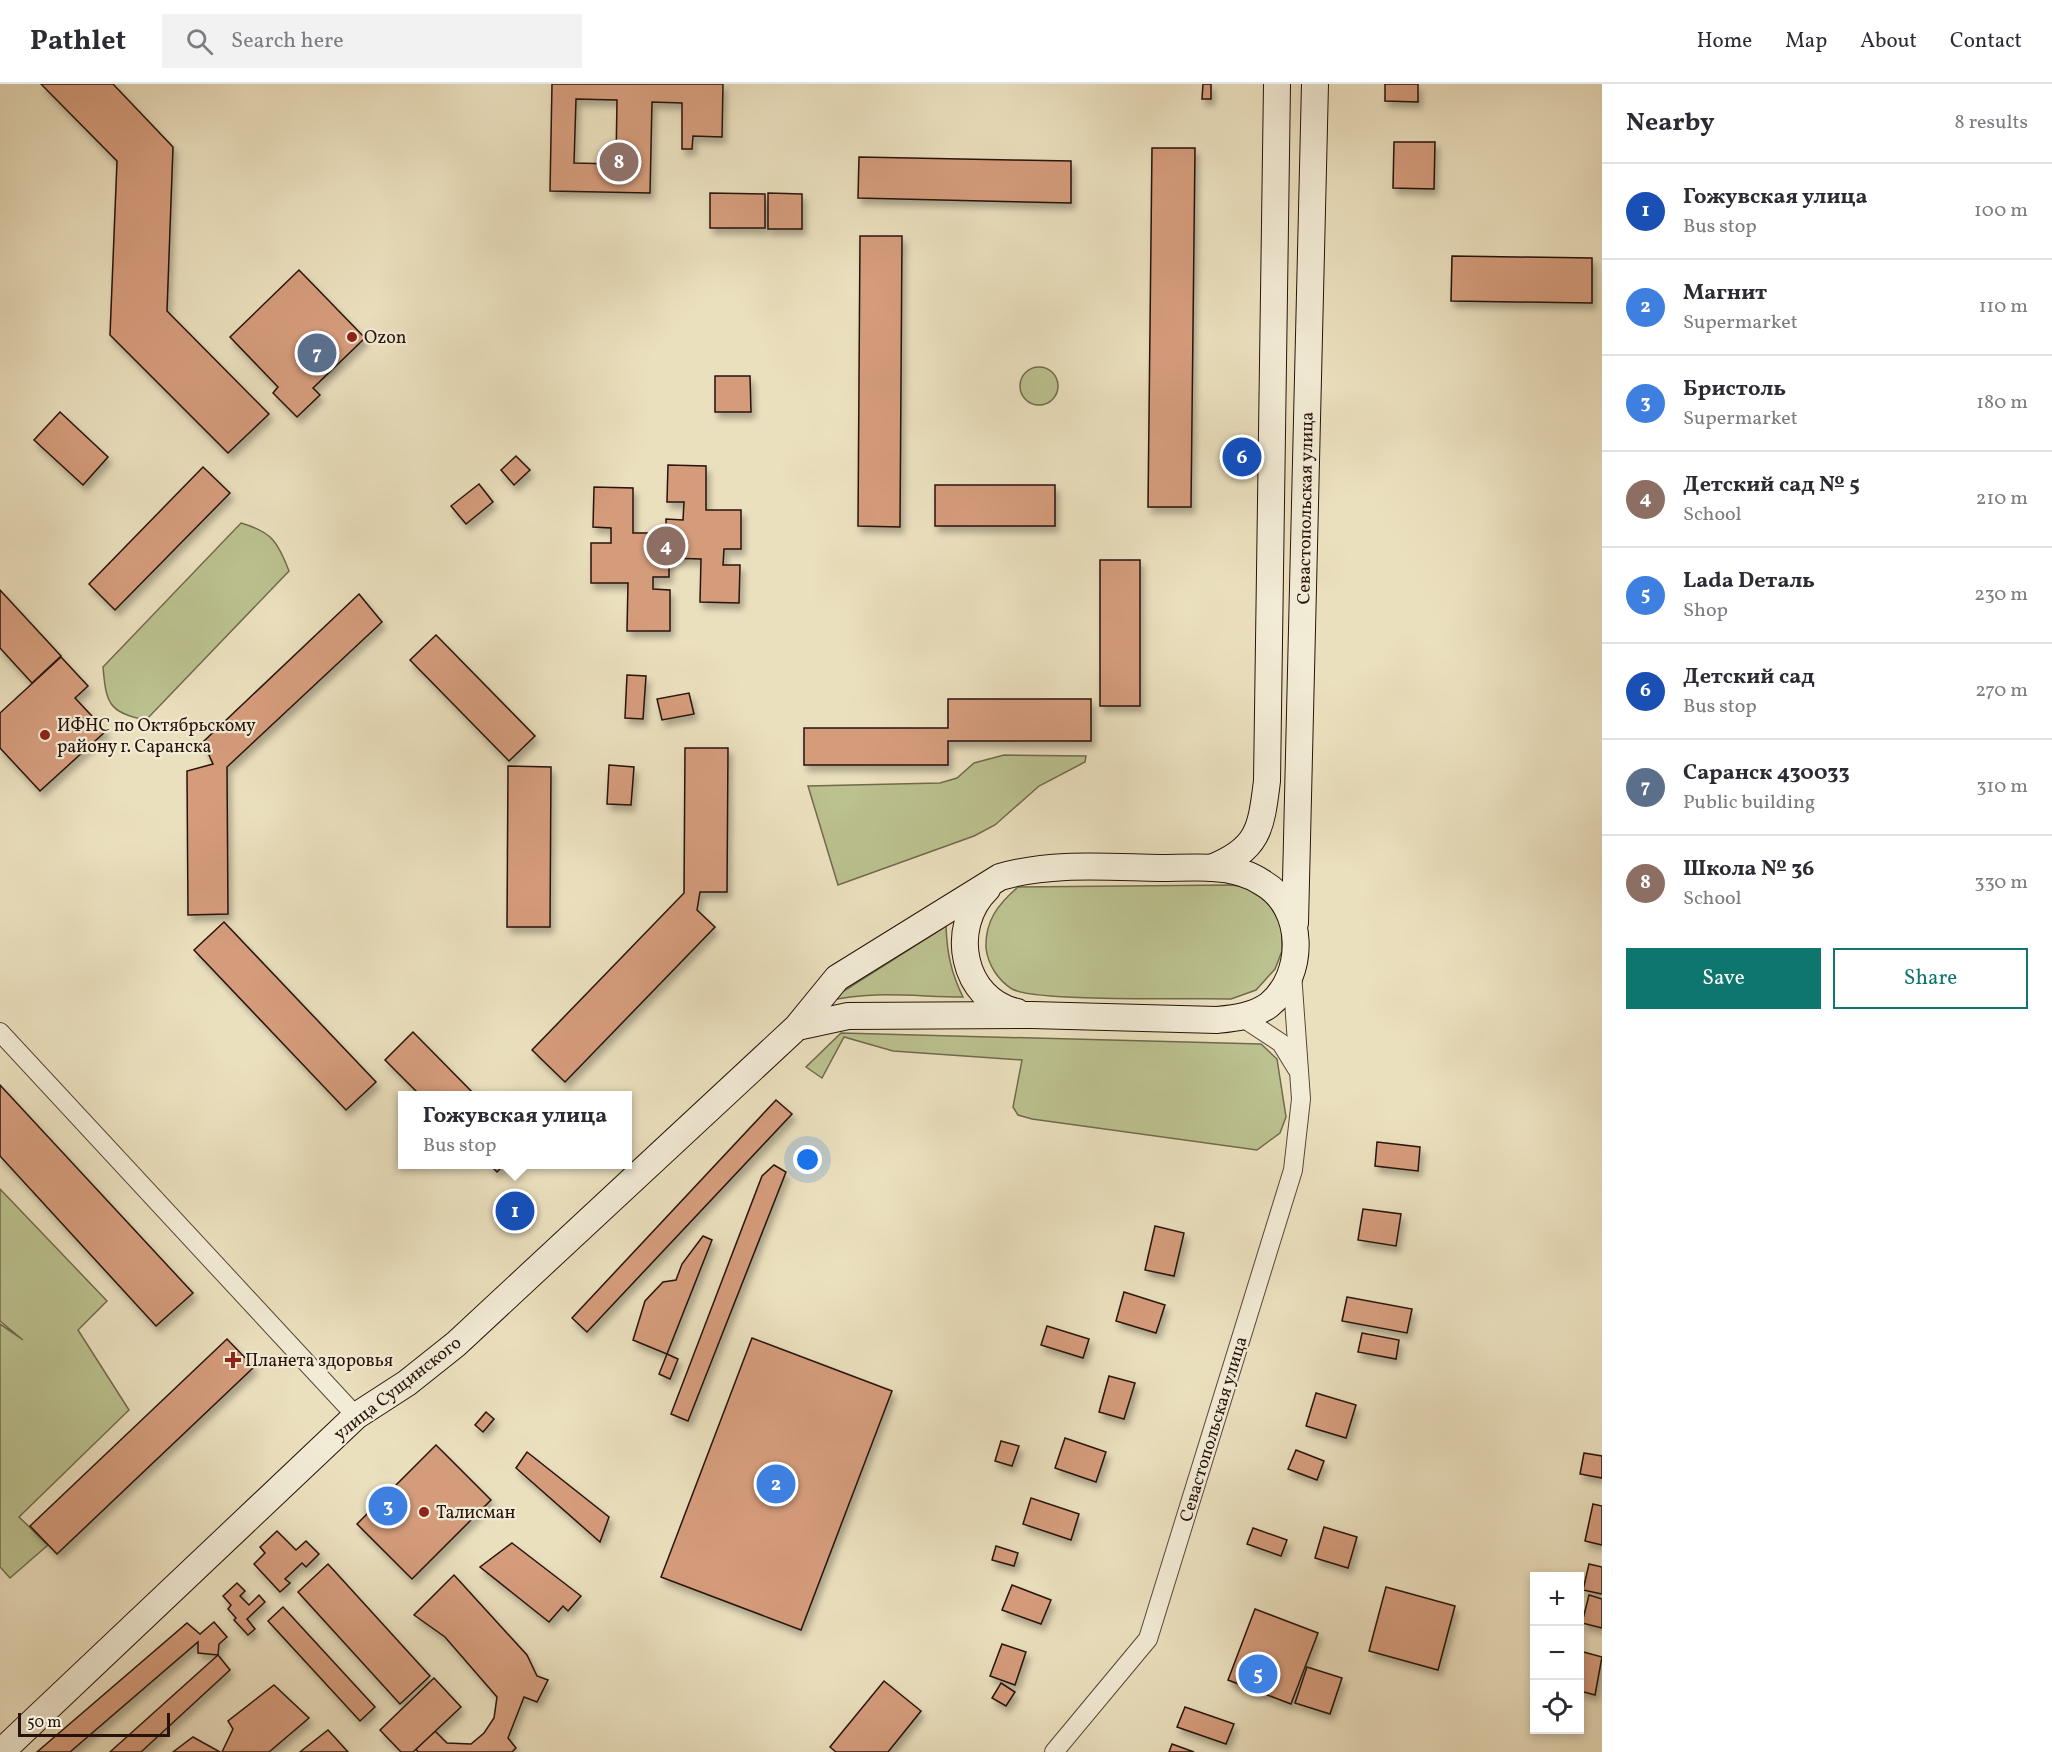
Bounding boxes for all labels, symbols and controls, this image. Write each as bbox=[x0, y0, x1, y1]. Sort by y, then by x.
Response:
search box bbox=[162, 14, 582, 68]
text: Pathlet bbox=[30, 22, 126, 61]
icon: search bbox=[183, 25, 216, 58]
text: Search here bbox=[231, 26, 344, 57]
text: Home bbox=[1697, 27, 1752, 56]
text: Map bbox=[1785, 27, 1827, 56]
text: About bbox=[1860, 27, 1917, 56]
text: Contact bbox=[1950, 27, 2022, 56]
text: Nearby bbox=[1626, 105, 1715, 141]
text: 8 results bbox=[1955, 109, 2028, 137]
pin: 8 bbox=[600, 140, 638, 184]
text: Гожувская улица bbox=[1683, 182, 1868, 213]
text: 1 bbox=[1641, 197, 1650, 225]
text: 100 m bbox=[1974, 197, 2028, 225]
text: Bus stop bbox=[1683, 213, 1757, 241]
text: Магнит bbox=[1683, 278, 1767, 309]
text: 2 bbox=[1640, 293, 1651, 321]
text: 110 m bbox=[1979, 293, 2028, 321]
text: Supermarket bbox=[1683, 309, 1798, 337]
place label: Ozon bbox=[364, 326, 407, 351]
pin: 7 bbox=[298, 330, 336, 376]
marker: Ozon bbox=[345, 330, 359, 344]
text: Бристоль bbox=[1683, 374, 1786, 405]
text: 3 bbox=[1640, 389, 1651, 417]
text: 180 m bbox=[1976, 389, 2028, 417]
text: Supermarket bbox=[1683, 405, 1798, 433]
street label: Севастопольская улица bbox=[1292, 411, 1321, 605]
pin: 6 bbox=[1222, 434, 1262, 479]
text: Детский сад № 5 bbox=[1683, 470, 1860, 501]
text: 4 bbox=[1639, 485, 1652, 513]
text: 210 m bbox=[1976, 485, 2028, 513]
text: School bbox=[1683, 501, 1741, 529]
pin: 4 bbox=[646, 524, 686, 568]
text: Lada Dеталь bbox=[1683, 566, 1815, 597]
text: 5 bbox=[1641, 581, 1650, 609]
text: 230 m bbox=[1974, 581, 2028, 609]
text: Shop bbox=[1683, 597, 1728, 625]
text: Детский сад bbox=[1683, 662, 1815, 693]
text: 6 bbox=[1640, 677, 1651, 705]
text: 270 m bbox=[1975, 677, 2028, 705]
text: Bus stop bbox=[1683, 693, 1757, 721]
place label: ИФНС по Октябрьскому району г. Саранска bbox=[57, 714, 256, 760]
marker: ИФНС по Октябрьскому району г. Саранска bbox=[38, 728, 52, 742]
text: Саранск 430033 bbox=[1683, 758, 1850, 789]
text: 7 bbox=[1641, 773, 1650, 801]
text: 310 m bbox=[1976, 773, 2028, 801]
text: Public building bbox=[1683, 789, 1815, 817]
text: Школа № 36 bbox=[1683, 854, 1814, 885]
text: 8 bbox=[1640, 869, 1651, 897]
text: 330 m bbox=[1974, 869, 2028, 897]
text: School bbox=[1683, 885, 1741, 913]
button: Save bbox=[1626, 948, 1821, 1009]
button: Share bbox=[1833, 948, 2028, 1009]
popup bbox=[398, 1091, 632, 1169]
text: Гожувская улица bbox=[423, 1101, 607, 1132]
text: Bus stop bbox=[423, 1132, 496, 1160]
your location bbox=[793, 1145, 822, 1174]
pin: 1 bbox=[496, 1188, 534, 1234]
street label: улица Сущинского bbox=[329, 1331, 467, 1447]
street label: Севастопольская улица bbox=[1174, 1334, 1255, 1525]
place label: Планета здоровья bbox=[245, 1349, 393, 1374]
marker: Планета здоровья bbox=[226, 1353, 240, 1367]
pin: 2 bbox=[756, 1462, 796, 1506]
pin: 3 bbox=[368, 1484, 408, 1528]
place label: Талисман bbox=[436, 1501, 516, 1526]
marker: Талисман bbox=[417, 1505, 431, 1519]
map controls bbox=[1530, 1572, 1584, 1734]
button: + bbox=[1530, 1572, 1584, 1626]
button: − bbox=[1530, 1626, 1584, 1680]
pin: 5 bbox=[1238, 1652, 1278, 1696]
button: locate bbox=[1530, 1680, 1584, 1734]
scale bar bbox=[18, 1710, 170, 1738]
text: 50 m bbox=[27, 1712, 61, 1734]

